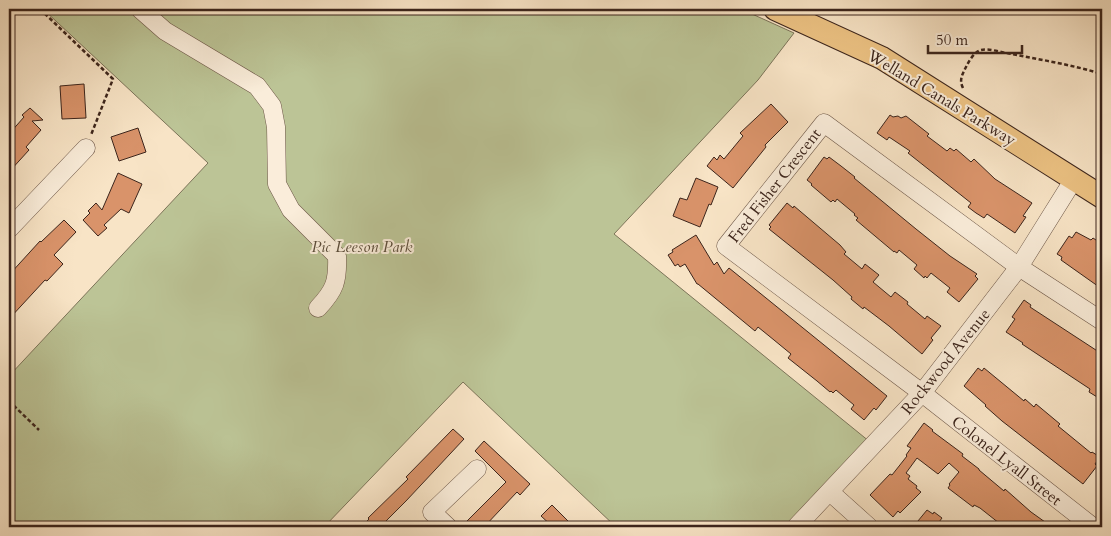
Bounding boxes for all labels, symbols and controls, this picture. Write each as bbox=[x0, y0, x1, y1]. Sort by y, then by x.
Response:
scale bar bbox=[928, 22, 1022, 54]
text: 50 m bbox=[936, 30, 968, 50]
street label: Welland Canals Parkway bbox=[862, 44, 1020, 151]
street label: Fred Fisher Crescent bbox=[723, 124, 826, 247]
park label: Pic Leeson Park bbox=[312, 236, 413, 258]
street label: Rockwood Avenue bbox=[896, 304, 995, 419]
street label: Colonel Lyall Street bbox=[947, 411, 1066, 511]

